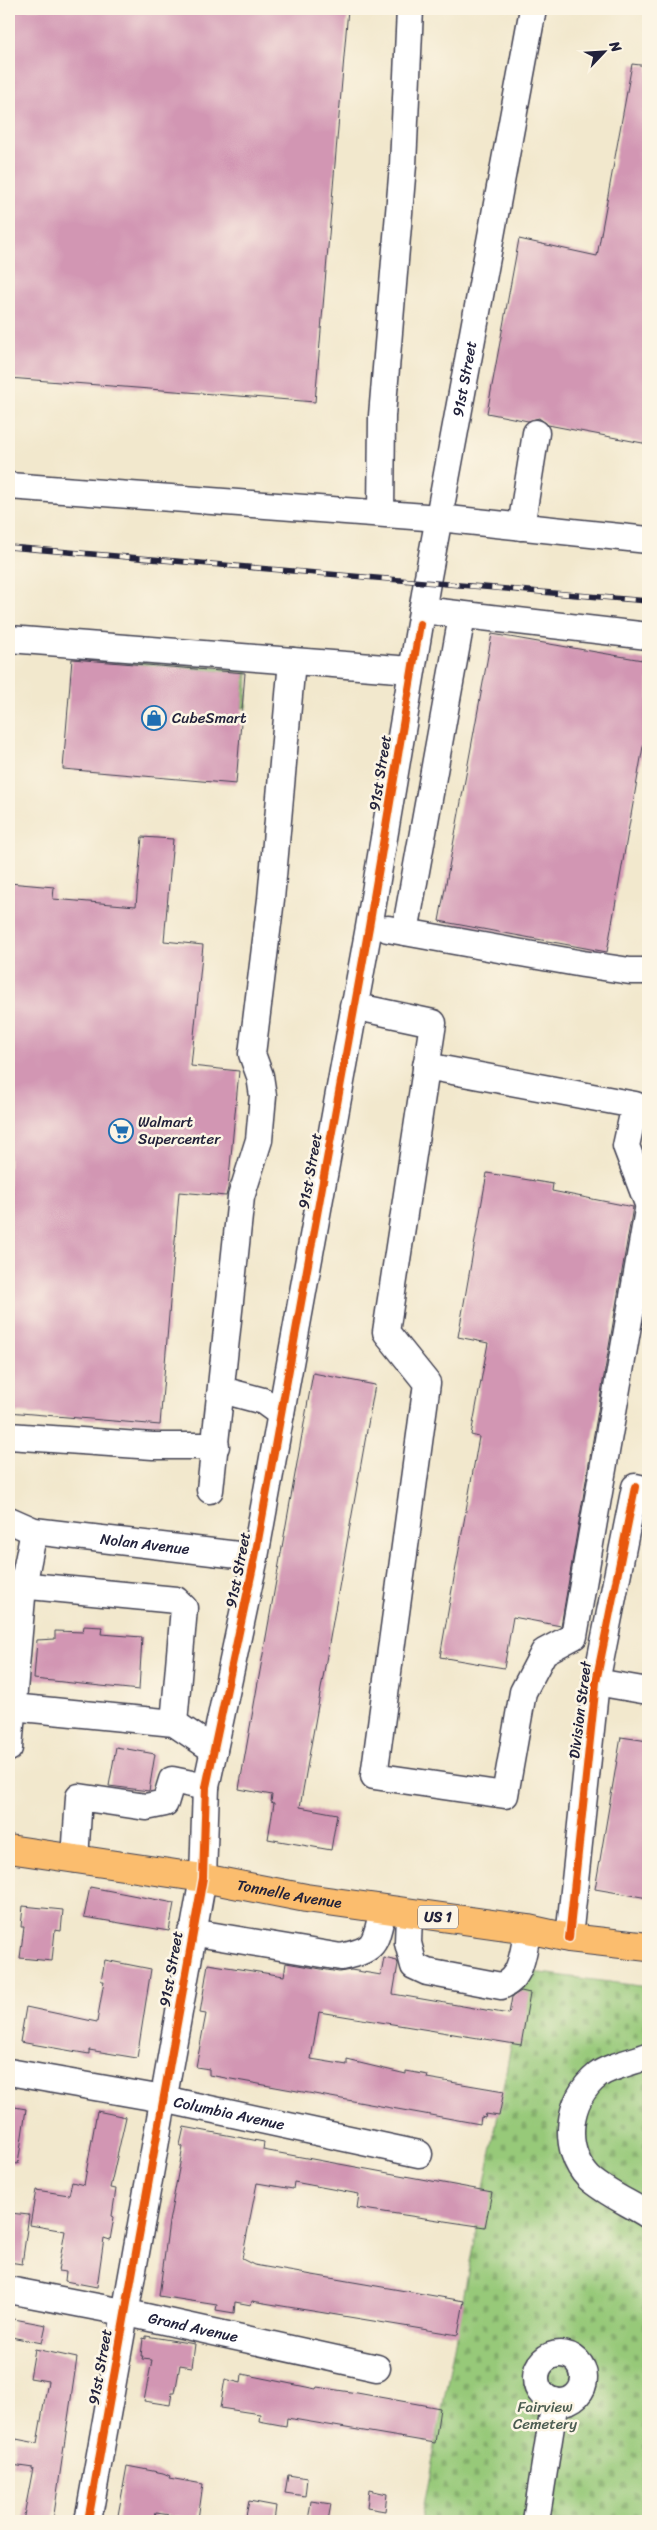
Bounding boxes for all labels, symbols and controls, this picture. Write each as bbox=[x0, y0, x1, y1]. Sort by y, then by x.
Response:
north arrow bbox=[580, 28, 630, 78]
text: N bbox=[602, 36, 629, 57]
street label: 91st Street bbox=[445, 338, 484, 419]
shop icon: CubeSmart bbox=[141, 705, 167, 731]
place label: CubeSmart bbox=[172, 705, 247, 731]
street label: 91st Street bbox=[361, 733, 399, 813]
place label: Walmart Supercenter bbox=[138, 1109, 221, 1152]
supermarket icon: Walmart Supercenter bbox=[108, 1118, 134, 1144]
street label: 91st Street bbox=[291, 1131, 330, 1211]
street label: Nolan Avenue bbox=[99, 1526, 191, 1562]
street label: 91st Street bbox=[218, 1529, 258, 1610]
street label: Division Street bbox=[561, 1659, 599, 1760]
street label: Tonnelle Avenue bbox=[235, 1872, 343, 1916]
road number: US 1 bbox=[418, 1905, 458, 1928]
street label: 91st Street bbox=[152, 1929, 191, 2009]
street label: Columbia Avenue bbox=[171, 2089, 287, 2138]
street label: Grand Avenue bbox=[146, 2305, 241, 2350]
street label: 91st Street bbox=[81, 2327, 120, 2407]
park label: Fairview Cemetery bbox=[513, 2394, 577, 2437]

